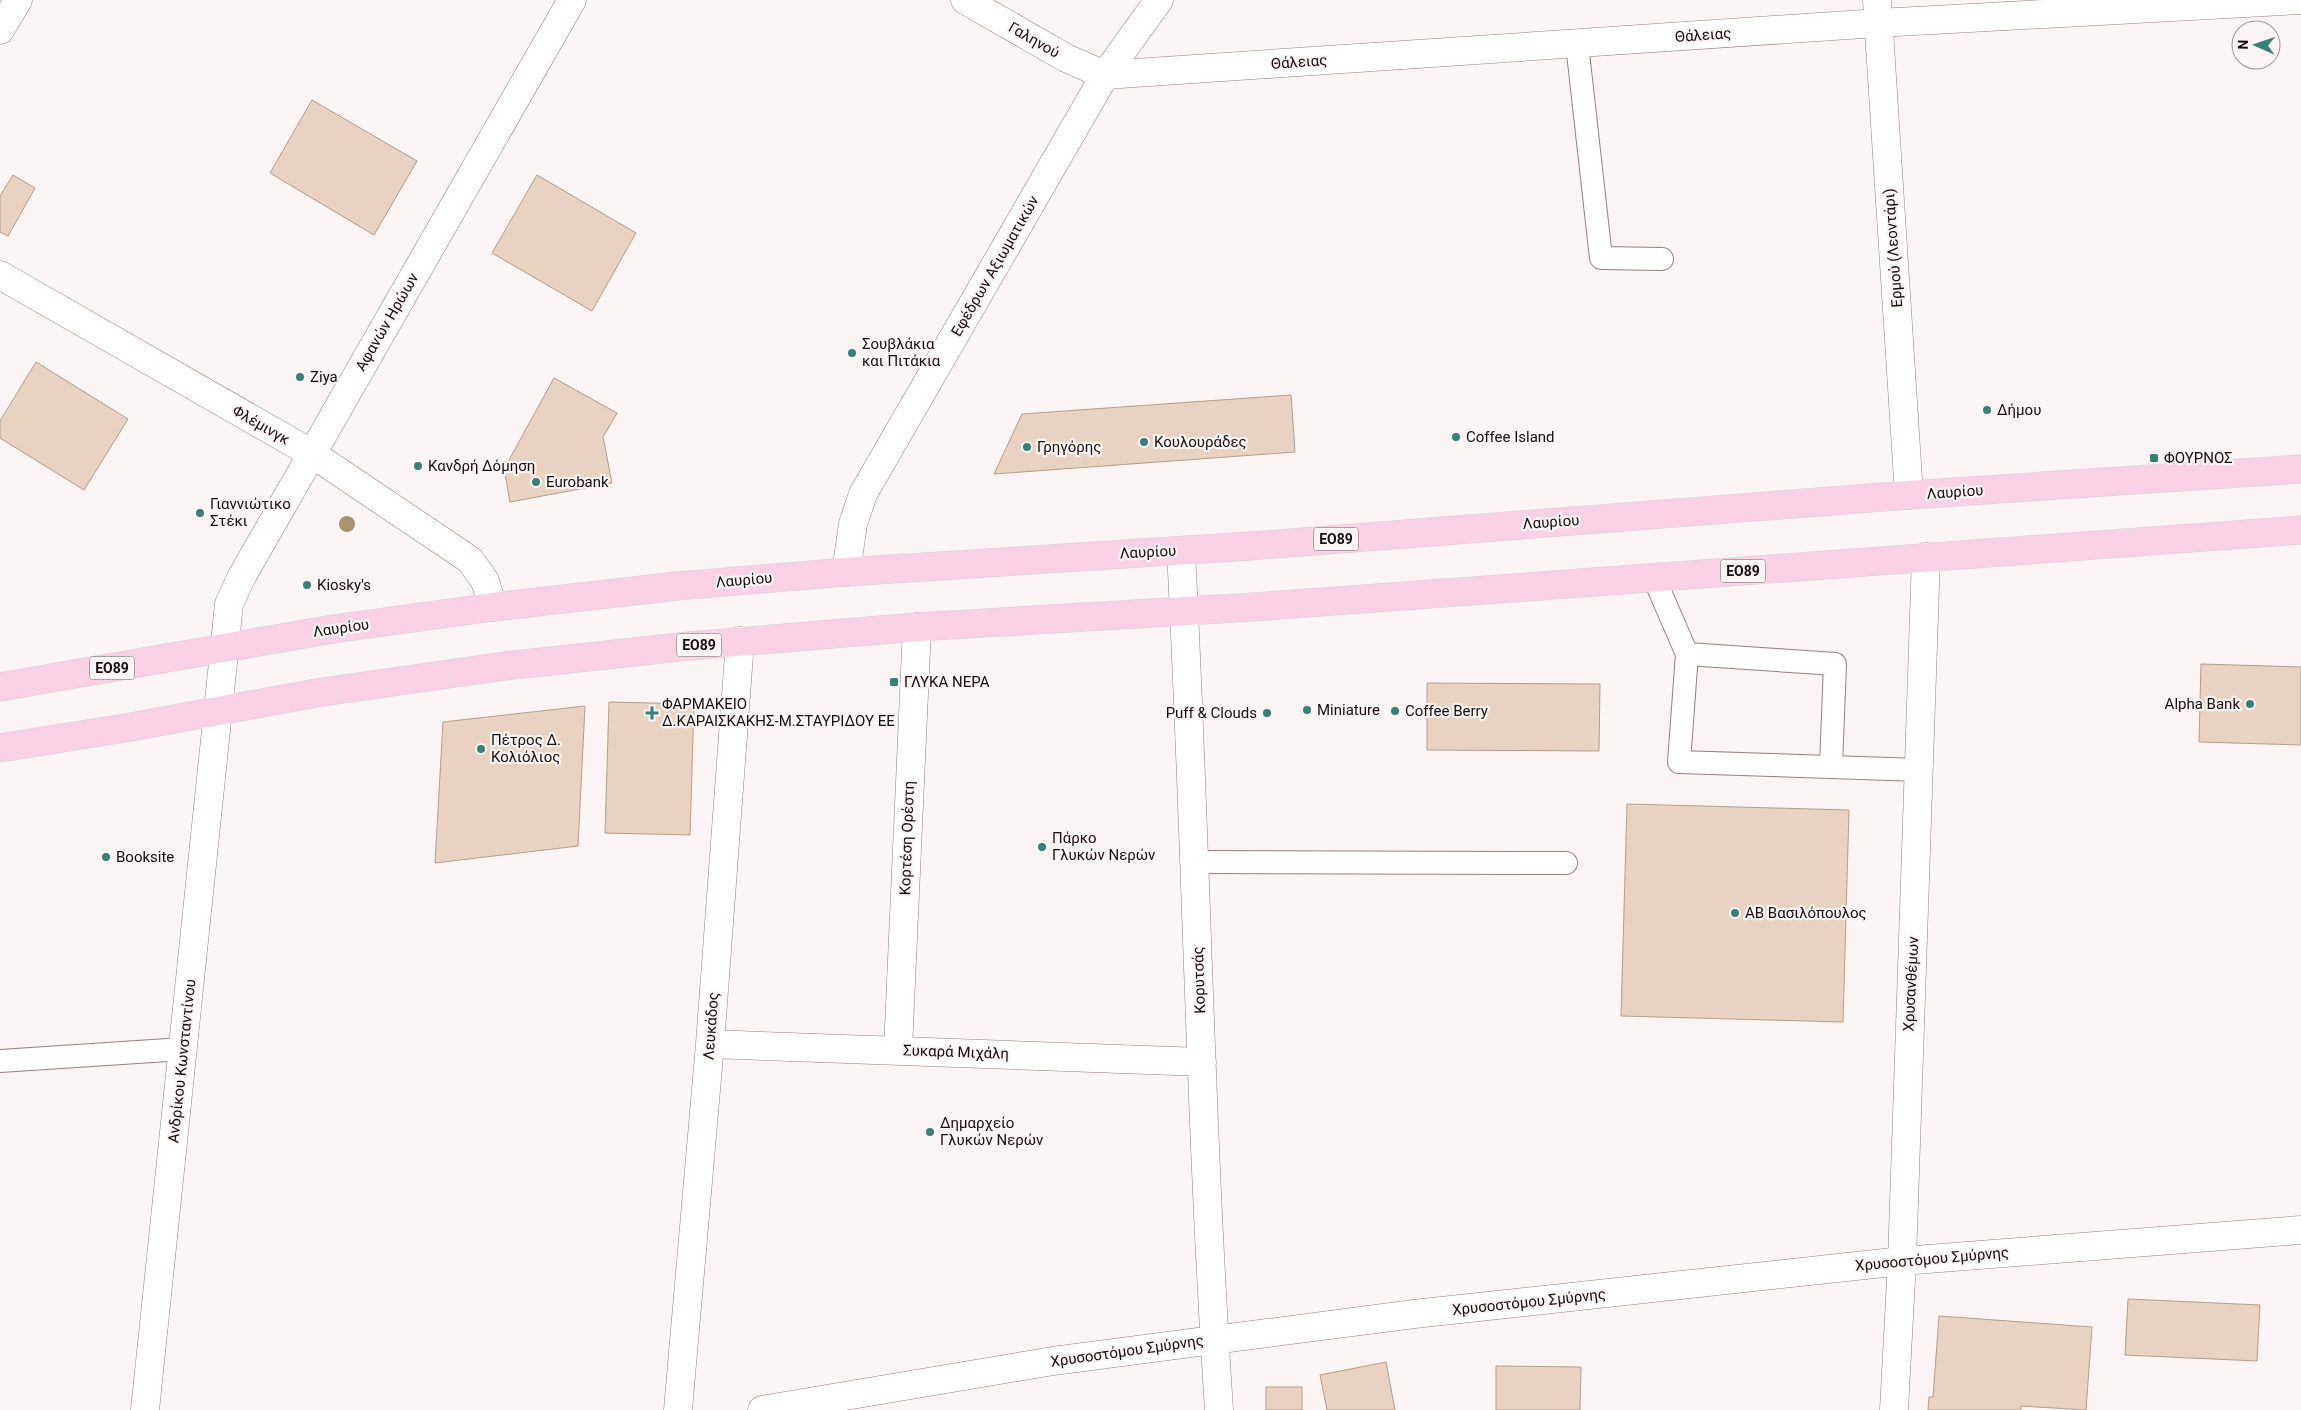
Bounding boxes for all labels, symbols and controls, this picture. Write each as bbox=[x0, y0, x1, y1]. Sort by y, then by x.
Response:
street label: Γαληνού bbox=[1005, 18, 1063, 62]
north arrow bbox=[2231, 20, 2281, 70]
street label: Θάλειας bbox=[1674, 24, 1732, 46]
text: N bbox=[2235, 39, 2251, 50]
street label: Θάλειας bbox=[1270, 51, 1328, 73]
street label: Ερμού (Λεοντάρι) bbox=[1880, 188, 1906, 308]
street label: Εφέδρων Αξιωματικών bbox=[947, 192, 1043, 340]
street label: Αφανών Ηρώων bbox=[352, 270, 422, 374]
place label: Σουβλάκια και Πιτάκια bbox=[862, 335, 941, 370]
marker: Σουβλάκια και Πιτάκια bbox=[846, 347, 858, 359]
place label: Ziya bbox=[310, 368, 338, 386]
marker: Ziya bbox=[294, 371, 306, 383]
street label: Φλέμινγκ bbox=[229, 401, 293, 449]
place label: Δήμου bbox=[1997, 401, 2041, 419]
marker: Δήμου bbox=[1981, 404, 1993, 416]
place label: Coffee Island bbox=[1466, 428, 1555, 446]
marker: Coffee Island bbox=[1450, 431, 1462, 443]
place label: Κουλουράδες bbox=[1154, 433, 1247, 451]
marker: Κουλουράδες bbox=[1138, 436, 1150, 448]
place label: Γρηγόρης bbox=[1037, 438, 1101, 456]
marker: Γρηγόρης bbox=[1021, 441, 1033, 453]
place label: ΦΟΥΡΝΟΣ bbox=[2164, 449, 2233, 467]
marker: ΦΟΥΡΝΟΣ bbox=[2148, 452, 2160, 464]
place label: Κανδρή Δόμηση bbox=[428, 457, 535, 475]
marker: Κανδρή Δόμηση bbox=[412, 460, 424, 472]
place label: Eurobank bbox=[546, 473, 609, 491]
marker: Eurobank bbox=[530, 476, 542, 488]
street label: Λαυρίου bbox=[1926, 481, 1984, 503]
place label: Γιαννιώτικο Στέκι bbox=[210, 495, 291, 530]
marker: Γιαννιώτικο Στέκι bbox=[194, 507, 206, 519]
street label: Λαυρίου bbox=[1522, 511, 1580, 533]
road number: ΕΟ89 bbox=[1314, 528, 1358, 550]
street label: Λαυρίου bbox=[1119, 542, 1177, 562]
road number: ΕΟ89 bbox=[1720, 560, 1766, 582]
street label: Λαυρίου bbox=[715, 569, 773, 591]
place label: Kiosky's bbox=[317, 576, 371, 594]
marker: Kiosky's bbox=[301, 579, 313, 591]
street label: Λαυρίου bbox=[312, 615, 370, 641]
road number: ΕΟ89 bbox=[676, 634, 722, 656]
road number: ΕΟ89 bbox=[90, 656, 134, 680]
place label: ΓΛΥΚΑ ΝΕΡΑ bbox=[904, 673, 990, 691]
marker: ΓΛΥΚΑ ΝΕΡΑ bbox=[888, 676, 900, 688]
place label: ΦΑΡΜΑΚΕΙΟ Δ.ΚΑΡΑΙΣΚΑΚΗΣ-Μ.ΣΤΑΥΡΙΔΟΥ ΕΕ bbox=[662, 695, 895, 730]
place label: Alpha Bank bbox=[2165, 695, 2240, 713]
marker: Alpha Bank bbox=[2244, 698, 2256, 710]
place label: Miniature bbox=[1317, 701, 1380, 719]
place label: Coffee Berry bbox=[1405, 702, 1488, 720]
place label: Puff & Clouds bbox=[1166, 704, 1257, 722]
marker: Miniature bbox=[1301, 704, 1313, 716]
marker: Coffee Berry bbox=[1389, 705, 1401, 717]
marker: ΦΑΡΜΑΚΕΙΟ Δ.ΚΑΡΑΙΣΚΑΚΗΣ-Μ.ΣΤΑΥΡΙΔΟΥ ΕΕ bbox=[646, 707, 658, 719]
marker: Puff & Clouds bbox=[1261, 707, 1273, 719]
place label: Πέτρος Δ. Κολιόλιος bbox=[491, 731, 561, 766]
marker: Πέτρος Δ. Κολιόλιος bbox=[475, 743, 487, 755]
street label: Κορτέση Ορέστη bbox=[896, 780, 918, 896]
place label: Πάρκο Γλυκών Νερών bbox=[1052, 829, 1155, 864]
marker: Πάρκο Γλυκών Νερών bbox=[1036, 841, 1048, 853]
place label: Booksite bbox=[116, 848, 174, 866]
marker: Booksite bbox=[100, 851, 112, 863]
place label: ΑΒ Βασιλόπουλος bbox=[1745, 904, 1867, 922]
marker: ΑΒ Βασιλόπουλος bbox=[1729, 907, 1741, 919]
street label: Χρυσανθέμων bbox=[1900, 936, 1922, 1032]
street label: Κορυτσάς bbox=[1189, 946, 1209, 1014]
street label: Ανδρίκου Κωνσταντίνου bbox=[164, 978, 200, 1144]
street label: Λευκάδος bbox=[700, 991, 722, 1061]
street label: Συκαρά Μιχάλη bbox=[903, 1041, 1009, 1063]
place label: Δημαρχείο Γλυκών Νερών bbox=[940, 1114, 1043, 1149]
marker: Δημαρχείο Γλυκών Νερών bbox=[924, 1126, 936, 1138]
street label: Χρυσοστόμου Σμύρνης bbox=[1854, 1243, 2010, 1275]
street label: Χρυσοστόμου Σμύρνης bbox=[1451, 1285, 1607, 1319]
street label: Χρυσοστόμου Σμύρνης bbox=[1049, 1331, 1205, 1371]

